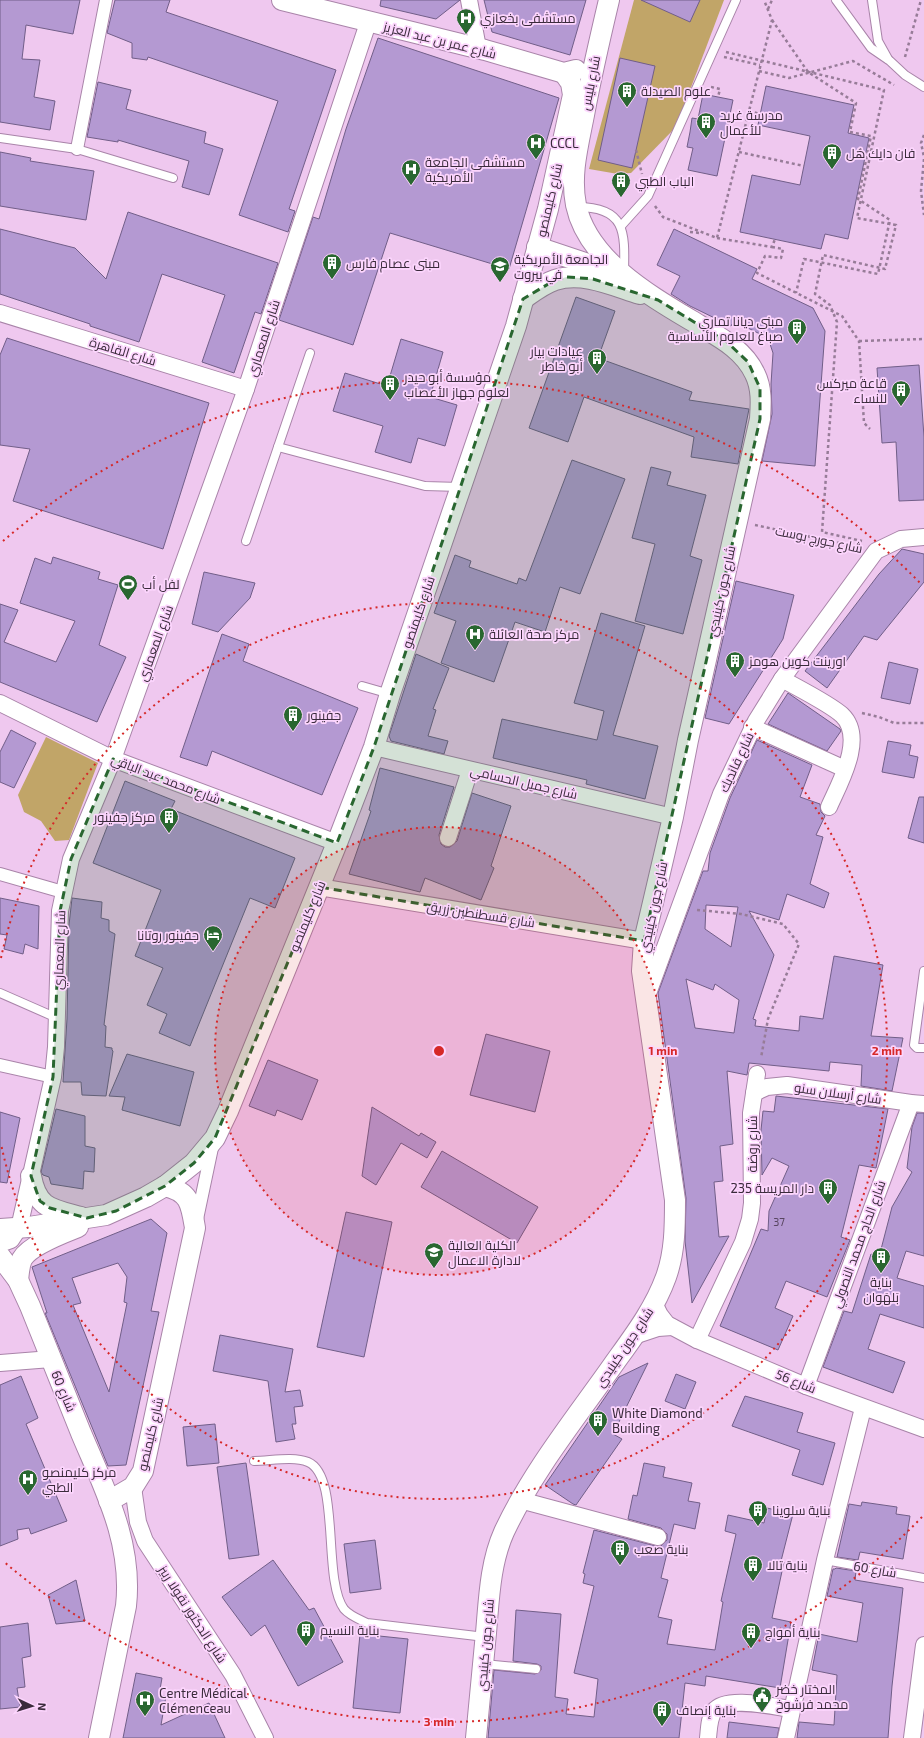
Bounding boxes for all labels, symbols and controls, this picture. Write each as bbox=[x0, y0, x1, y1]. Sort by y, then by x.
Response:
hospital icon: مستشفى بخعازي bbox=[455, 7, 477, 35]
place label: مستشفى بخعازي bbox=[480, 10, 576, 29]
street label: شارع عمر بن عبد العزيز bbox=[381, 18, 498, 63]
street label: شارع بليس bbox=[577, 54, 604, 112]
building icon: علوم الصيدلة bbox=[616, 80, 638, 108]
place label: علوم الصيدلة bbox=[641, 83, 711, 101]
place label: مدرسة غريد للأعمال bbox=[720, 107, 783, 139]
building icon: مدرسة غريد للأعمال bbox=[695, 111, 717, 139]
hospital icon: CCCL bbox=[525, 132, 547, 160]
place label: CCCL bbox=[550, 135, 579, 151]
building icon: فان دايك هُل bbox=[821, 142, 843, 170]
place label: فان دايك هُل bbox=[846, 145, 916, 161]
place label: مستشفى الجامعة الأمريكية bbox=[425, 154, 525, 185]
hospital icon: مستشفى الجامعة الأمريكية bbox=[400, 158, 422, 186]
street label: شارع كليمنصو bbox=[533, 162, 566, 239]
building icon: الباب الطبي bbox=[610, 170, 632, 198]
place label: الباب الطبي bbox=[635, 173, 694, 192]
place label: الجامعة الأمريكية في بيروت bbox=[514, 251, 608, 285]
building icon: مبنى عصام فارس bbox=[321, 252, 343, 280]
place label: مبنى عصام فارس bbox=[346, 255, 440, 273]
school or university icon: الجامعة الأمريكية في بيروت bbox=[489, 255, 511, 283]
street label: شارع المعماري bbox=[243, 298, 286, 379]
place label: مبنى ديانا تماري صباغ للعلوم الأساسية bbox=[668, 313, 783, 346]
building icon: مبنى ديانا تماري صباغ للعلوم الأساسية bbox=[786, 317, 808, 345]
street label: شارع القاهرة bbox=[87, 333, 158, 370]
place label: عيادات بيار أبو خاطر bbox=[529, 343, 583, 374]
building icon: عيادات بيار أبو خاطر bbox=[586, 347, 608, 375]
place label: مؤسسة أبو حيدر لعلوم جهاز الأعصاب bbox=[403, 369, 509, 402]
building icon: مؤسسة أبو حيدر لعلوم جهاز الأعصاب bbox=[379, 373, 401, 401]
place label: قاعة ميركس للنساء bbox=[817, 375, 887, 406]
building icon: قاعة ميركس للنساء bbox=[890, 379, 912, 407]
street label: شارع جورج بوست bbox=[774, 522, 864, 557]
street label: شارع جون كينيدي bbox=[704, 544, 741, 639]
sports icon: لفل أب bbox=[117, 573, 139, 601]
street label: شارع كليمنصو bbox=[398, 574, 439, 650]
place label: لفل أب bbox=[142, 576, 180, 592]
street label: شارع المعماري bbox=[134, 603, 179, 684]
hospital icon: مركز صحة العائلة bbox=[464, 623, 486, 651]
place label: مركز صحة العائلة bbox=[489, 626, 579, 642]
building icon: اورينت كوين هومز bbox=[724, 650, 746, 678]
place label: اورينت كوين هومز bbox=[748, 653, 846, 669]
building icon: جفينور bbox=[282, 704, 304, 732]
place label: جفينور bbox=[306, 707, 341, 723]
street label: شارع فانديك bbox=[715, 729, 758, 795]
street label: شارع محمد عبد الباقي bbox=[108, 751, 223, 810]
street label: شارع جميل الحسامي bbox=[468, 762, 579, 805]
building icon: مركز جفينور bbox=[158, 806, 180, 834]
place label: مركز جفينور bbox=[93, 809, 155, 825]
street label: شارع جون كينيدي bbox=[636, 860, 673, 955]
street label: شارع كليمنصو bbox=[285, 878, 329, 954]
street label: شارع قسطنطين زريق bbox=[426, 898, 536, 931]
street label: شارع المعماري bbox=[50, 910, 71, 990]
hotel icon: جفينور روتانا bbox=[202, 924, 224, 952]
place label: جفينور روتانا bbox=[137, 927, 199, 943]
text: 1 min bbox=[649, 1043, 677, 1057]
text: 2 min bbox=[872, 1043, 902, 1057]
centre of rings bbox=[432, 1044, 446, 1058]
street label: شارع أرسلان سنو bbox=[793, 1079, 883, 1108]
street label: شارع روضة bbox=[744, 1116, 761, 1172]
building icon: دار المريسة 235 bbox=[817, 1177, 839, 1205]
street label: شارع الحاج محمد النصولي bbox=[827, 1178, 891, 1311]
place label: دار المريسة 235 bbox=[731, 1180, 814, 1196]
house number: 37 bbox=[773, 1215, 785, 1228]
place label: الكلية العالية لادارة الاعمال bbox=[448, 1237, 521, 1269]
school or university icon: الكلية العالية لادارة الاعمال bbox=[423, 1241, 445, 1269]
building icon: بناية بَلهَوان bbox=[870, 1246, 892, 1274]
place label: بناية بَلهَوان bbox=[863, 1274, 899, 1305]
street label: شارع جون كينيدي bbox=[591, 1304, 659, 1392]
street label: شارع 56 bbox=[773, 1366, 819, 1397]
street label: شارع 60 bbox=[47, 1368, 80, 1414]
street label: شارع كليمنصو bbox=[134, 1396, 167, 1473]
place label: White Diamond Building bbox=[612, 1405, 703, 1436]
building icon: White Diamond Building bbox=[587, 1409, 609, 1437]
place label: مركز كليمنصو الطبي bbox=[42, 1464, 116, 1498]
hospital icon: مركز كليمنصو الطبي bbox=[17, 1468, 39, 1496]
building icon: بناية سلوينا bbox=[747, 1499, 769, 1527]
place label: بناية سلوينا bbox=[772, 1502, 830, 1518]
building icon: بناية صعب bbox=[609, 1538, 631, 1566]
place label: بناية صعب bbox=[634, 1541, 689, 1557]
building icon: بناية تالا bbox=[742, 1554, 764, 1582]
place label: بناية تالا bbox=[767, 1557, 808, 1573]
street label: شارع 60 bbox=[852, 1557, 898, 1582]
street label: شارع الدكتور نقولا ربيز bbox=[154, 1561, 230, 1666]
street label: شارع جون كينيدي bbox=[473, 1598, 500, 1692]
building icon: بناية النسيم bbox=[295, 1619, 317, 1647]
building icon: بناية أمواج bbox=[740, 1621, 762, 1649]
place label: بناية النسيم bbox=[320, 1622, 379, 1640]
place label: بناية أمواج bbox=[765, 1624, 820, 1641]
place label: المختار خضر محمد فرشوخ bbox=[775, 1681, 848, 1713]
place label: Centre Médical Clémenceau bbox=[159, 1685, 247, 1716]
public building icon: المختار خضر محمد فرشوخ bbox=[751, 1685, 773, 1713]
north arrow bbox=[12, 1686, 52, 1726]
hospital icon: Centre Médical Clémenceau bbox=[134, 1689, 156, 1717]
building icon: بناية إنصاف bbox=[651, 1699, 673, 1727]
text: N bbox=[36, 1702, 49, 1711]
place label: بناية إنصاف bbox=[676, 1702, 736, 1719]
text: 3 min bbox=[424, 1714, 454, 1728]

